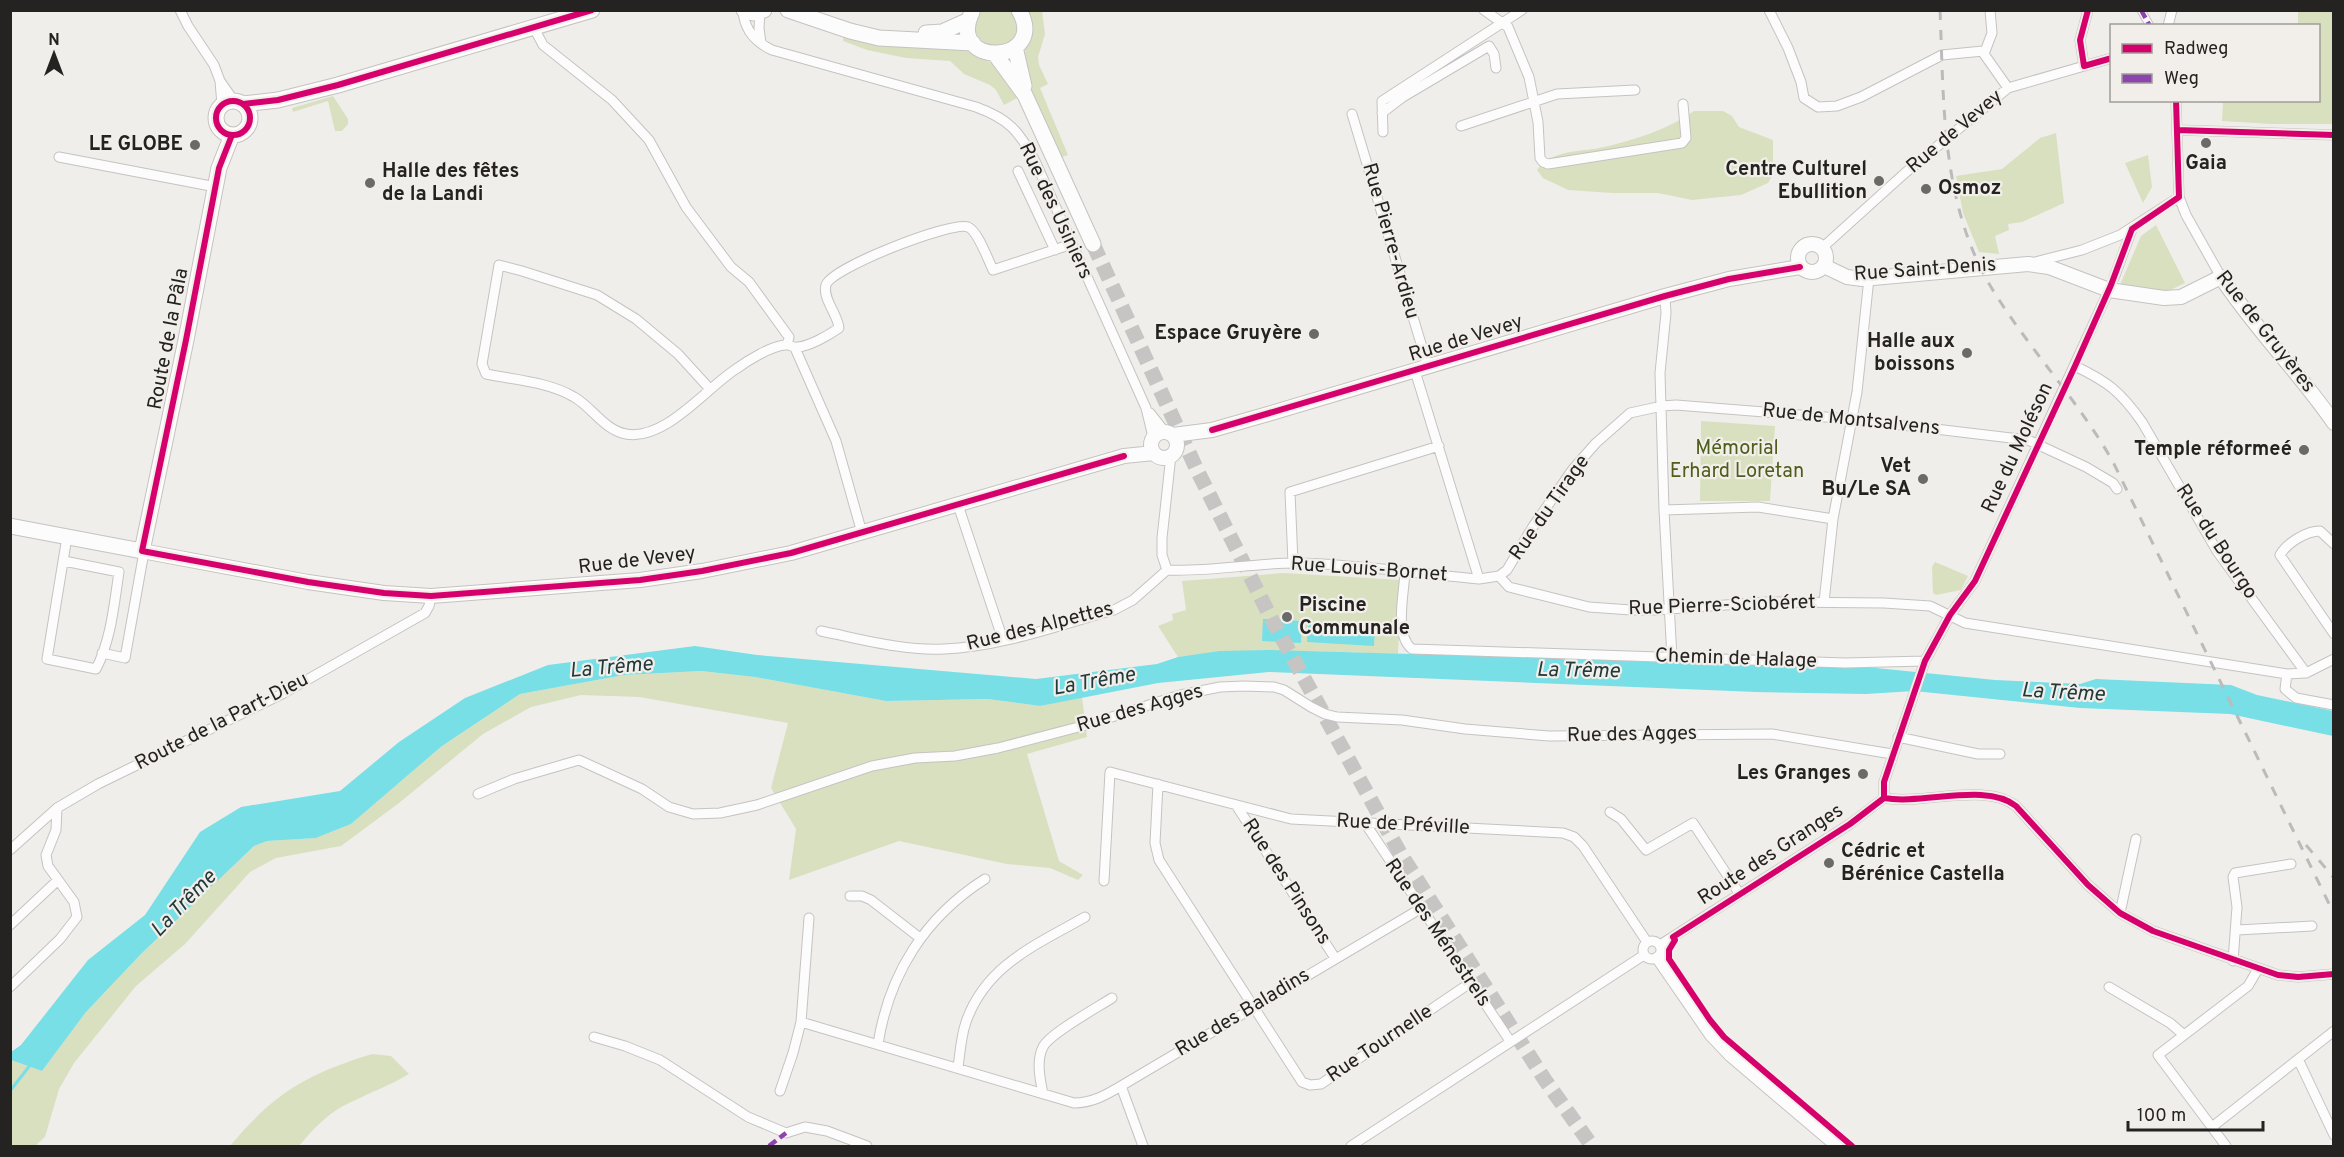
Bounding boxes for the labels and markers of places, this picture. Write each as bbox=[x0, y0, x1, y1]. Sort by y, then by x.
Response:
place label: LE GLOBE bbox=[89, 132, 183, 158]
marker: Gaia bbox=[2199, 136, 2213, 150]
marker: LE GLOBE bbox=[188, 138, 202, 152]
place label: Gaia bbox=[2185, 151, 2227, 177]
place label: Centre Culturel Ebullition bbox=[1725, 157, 1867, 206]
place label: Halle des fêtes de la Landi bbox=[382, 159, 519, 208]
marker: Centre Culturel Ebullition bbox=[1872, 174, 1886, 188]
marker: Halle des fêtes de la Landi bbox=[363, 176, 377, 190]
place label: Osmoz bbox=[1938, 176, 2001, 202]
marker: Osmoz bbox=[1919, 182, 1933, 196]
place label: Espace Gruyère bbox=[1155, 321, 1302, 347]
marker: Espace Gruyère bbox=[1307, 327, 1321, 341]
place label: Halle aux boissons bbox=[1867, 329, 1955, 378]
marker: Halle aux boissons bbox=[1960, 346, 1974, 360]
place label: Temple réformeé bbox=[2134, 437, 2292, 463]
marker: Temple réformeé bbox=[2297, 443, 2311, 457]
place label: Vet Bu/Le SA bbox=[1821, 454, 1911, 503]
marker: Vet Bu/Le SA bbox=[1916, 472, 1930, 486]
place label: Piscine Communale bbox=[1299, 593, 1410, 642]
marker: Piscine Communale bbox=[1280, 610, 1294, 624]
place label: Les Granges bbox=[1737, 761, 1851, 787]
marker: Les Granges bbox=[1856, 767, 1870, 781]
place label: Cédric et Bérénice Castella bbox=[1841, 839, 2005, 888]
marker: Cédric et Bérénice Castella bbox=[1822, 856, 1836, 870]

